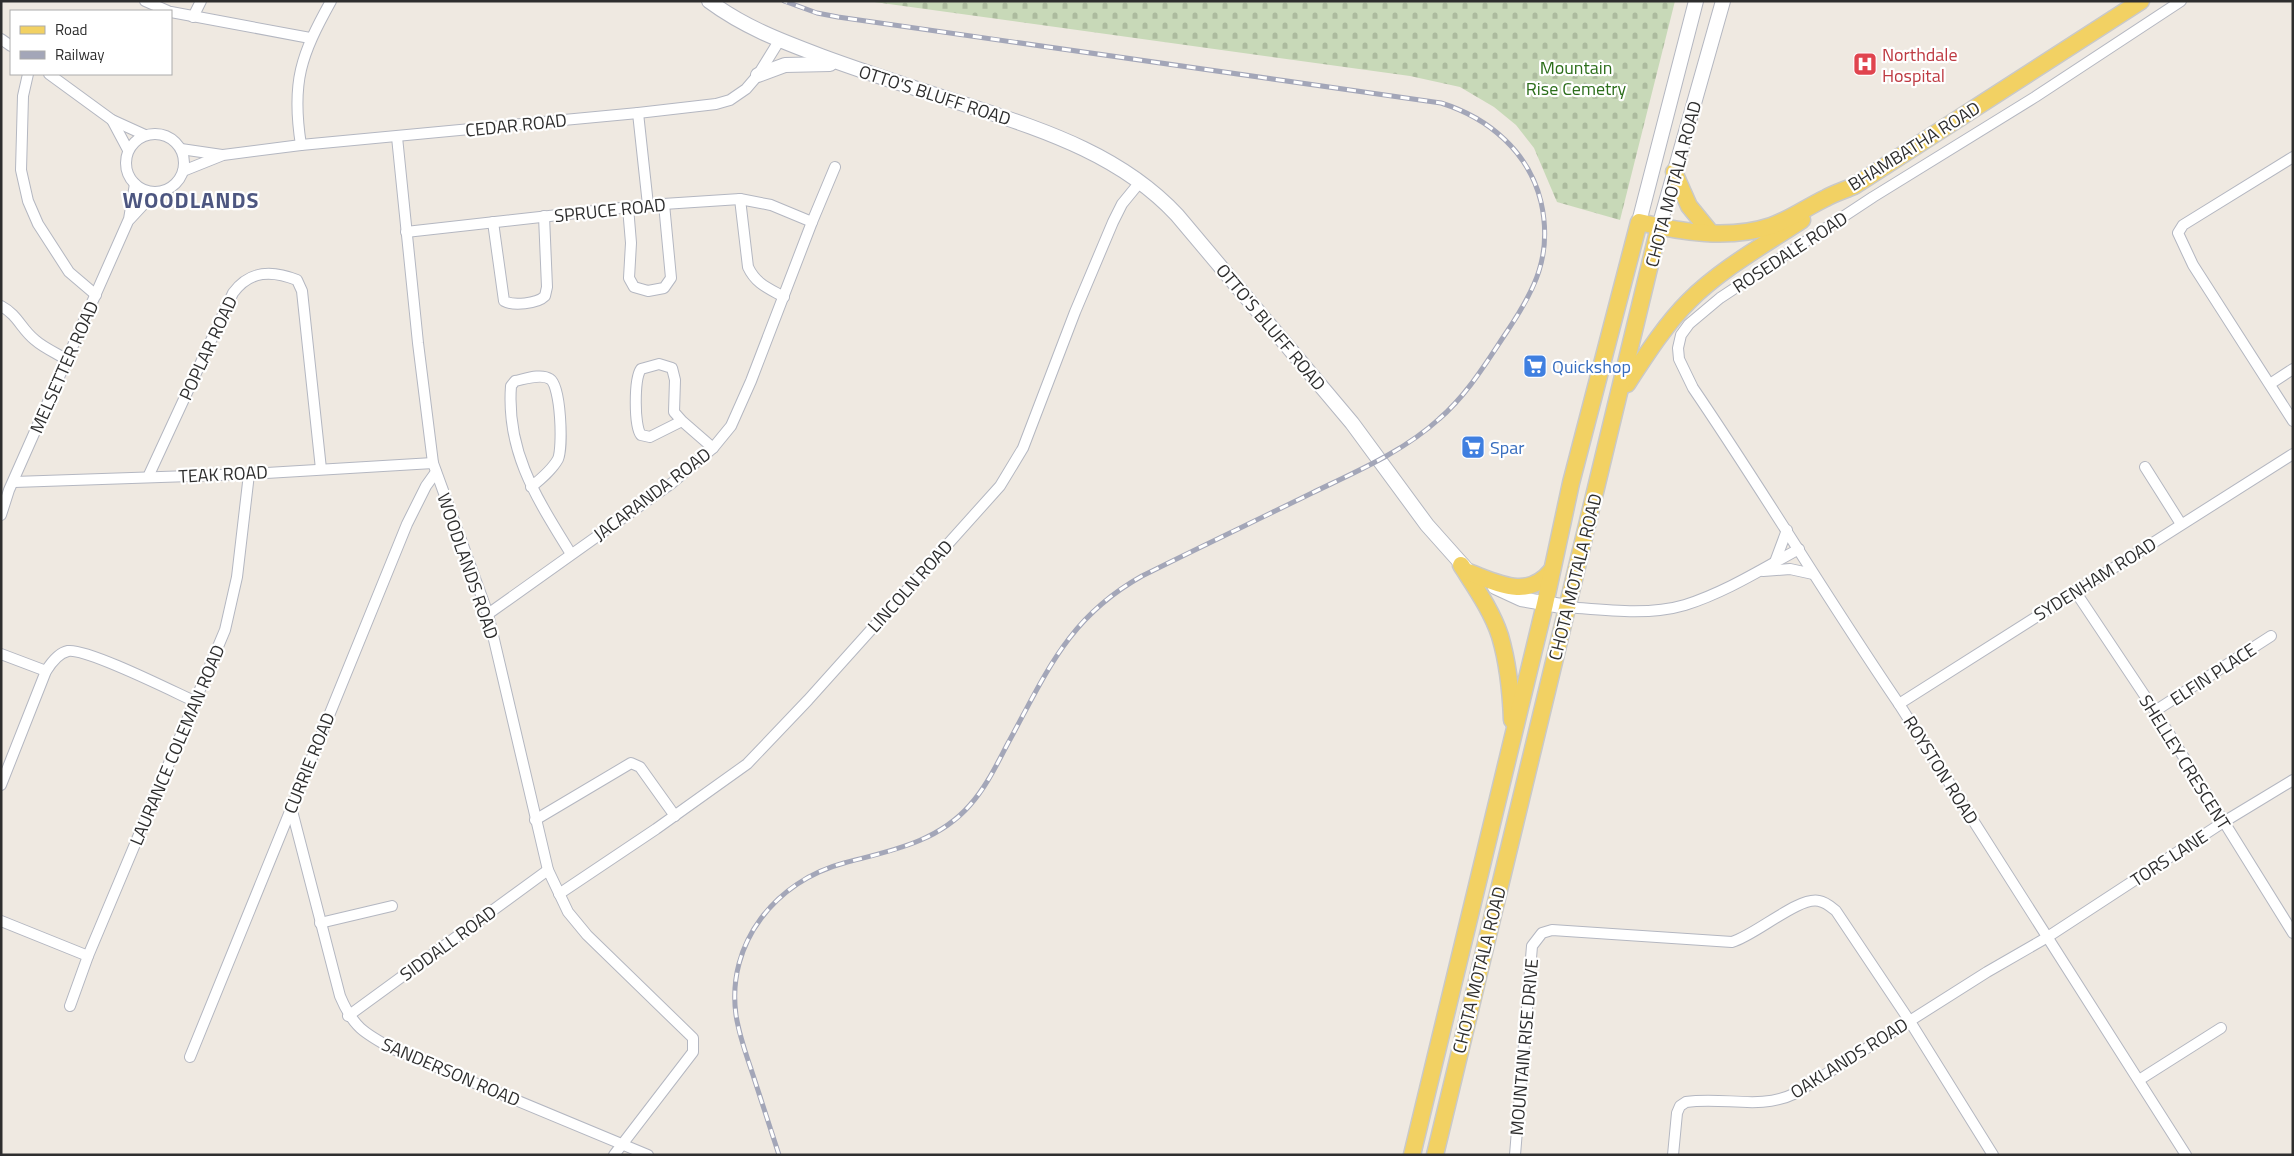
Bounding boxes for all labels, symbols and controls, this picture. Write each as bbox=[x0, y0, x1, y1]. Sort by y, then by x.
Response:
legend bbox=[10, 10, 172, 75]
text: Road bbox=[55, 18, 87, 41]
place label: Northdale Hospital bbox=[1882, 41, 1958, 89]
text: Railway bbox=[55, 43, 105, 66]
hospital icon: Northdale Hospital bbox=[1852, 51, 1878, 77]
park label: Mountain Rise Cemetry bbox=[1526, 54, 1627, 102]
street label: OTTO'S BLUFF ROAD bbox=[855, 58, 1015, 132]
street label: BHAMBATHA ROAD bbox=[1843, 94, 1985, 198]
street label: CHOTA MOTALA ROAD bbox=[1638, 98, 1708, 270]
street label: CEDAR ROAD bbox=[464, 106, 568, 144]
district label: WOODLANDS bbox=[122, 183, 260, 217]
street label: SPRUCE ROAD bbox=[553, 191, 667, 229]
street label: ROSEDALE ROAD bbox=[1727, 205, 1853, 299]
street label: OTTO'S BLUFF ROAD bbox=[1210, 258, 1332, 396]
street label: POPLAR ROAD bbox=[172, 291, 244, 405]
street label: MELSETTER ROAD bbox=[23, 296, 105, 438]
supermarket icon: Quickshop bbox=[1522, 353, 1548, 379]
place label: Quickshop bbox=[1552, 353, 1631, 380]
supermarket icon: Spar bbox=[1460, 434, 1486, 460]
place label: Spar bbox=[1490, 434, 1525, 461]
street label: JACARANDA ROAD bbox=[587, 441, 717, 547]
street label: TEAK ROAD bbox=[178, 458, 268, 490]
street label: WOODLANDS ROAD bbox=[430, 489, 506, 643]
street label: CHOTA MOTALA ROAD bbox=[1541, 491, 1609, 663]
street label: SYDENHAM ROAD bbox=[2029, 530, 2161, 628]
street label: LINCOLN ROAD bbox=[861, 534, 959, 638]
street label: ELFIN PLACE bbox=[2164, 636, 2262, 712]
street label: LAURANCE COLEMAN ROAD bbox=[122, 641, 232, 849]
street label: SHELLEY CRESCENT bbox=[2133, 689, 2238, 835]
street label: CURRIE ROAD bbox=[276, 708, 342, 818]
street label: ROYSTON ROAD bbox=[1897, 710, 1985, 830]
street label: TORS LANE bbox=[2125, 823, 2213, 893]
street label: CHOTA MOTALA ROAD bbox=[1445, 884, 1513, 1056]
street label: SIDDALL ROAD bbox=[394, 899, 502, 987]
street label: MOUNTAIN RISE DRIVE bbox=[1503, 957, 1545, 1137]
street label: OAKLANDS ROAD bbox=[1785, 1011, 1913, 1105]
street label: SANDERSON ROAD bbox=[378, 1031, 524, 1113]

